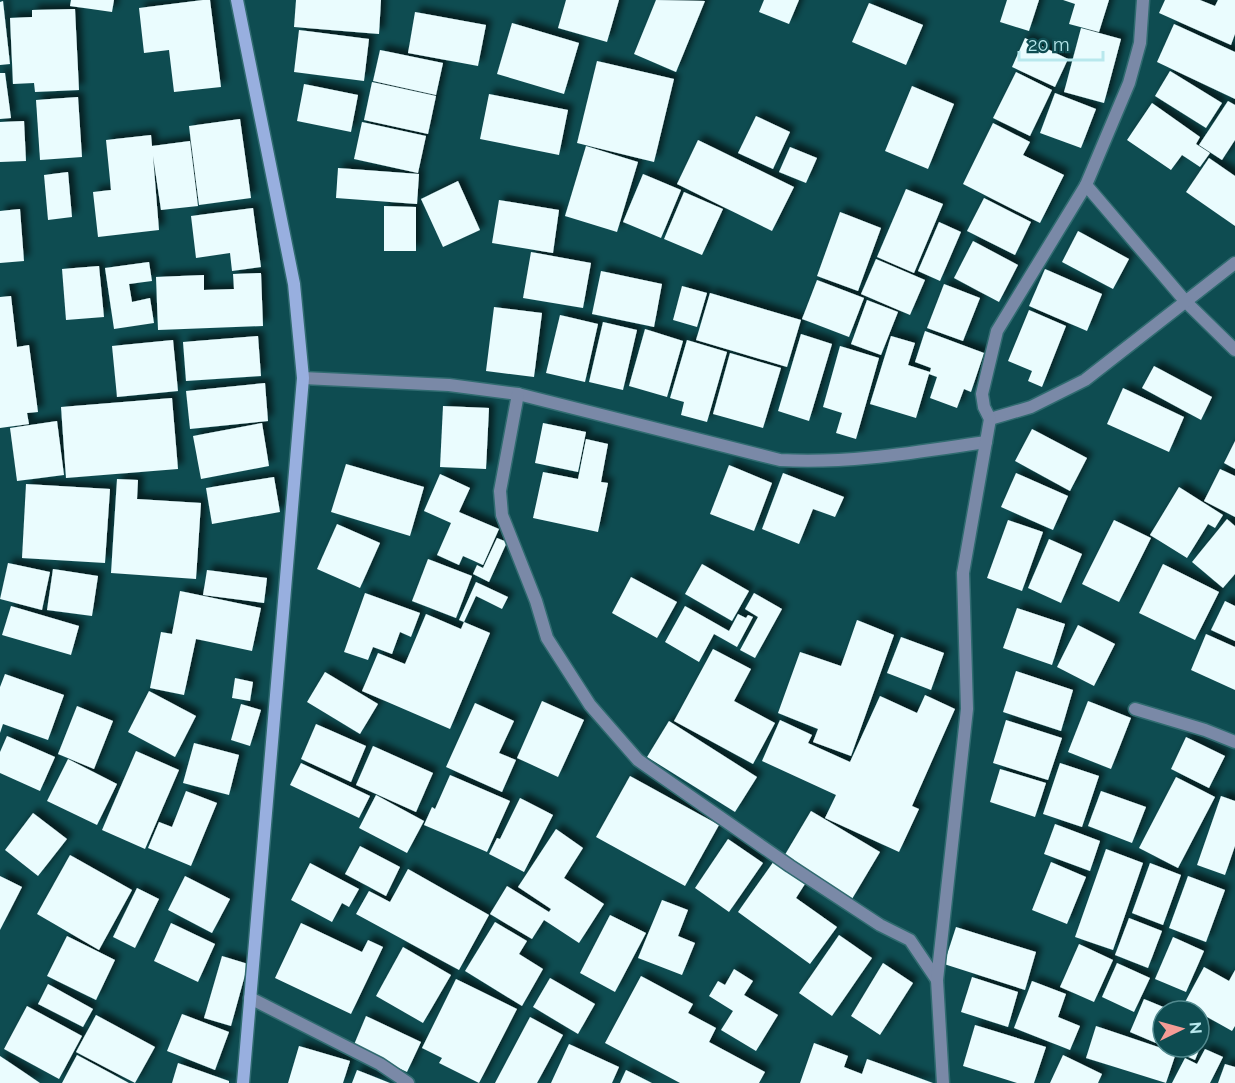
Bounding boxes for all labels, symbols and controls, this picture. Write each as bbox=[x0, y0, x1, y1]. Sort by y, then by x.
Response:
scale bar bbox=[1019, 24, 1103, 62]
text: 20 m bbox=[1028, 34, 1070, 55]
north arrow bbox=[1151, 999, 1211, 1059]
text: N bbox=[1185, 1021, 1205, 1035]

